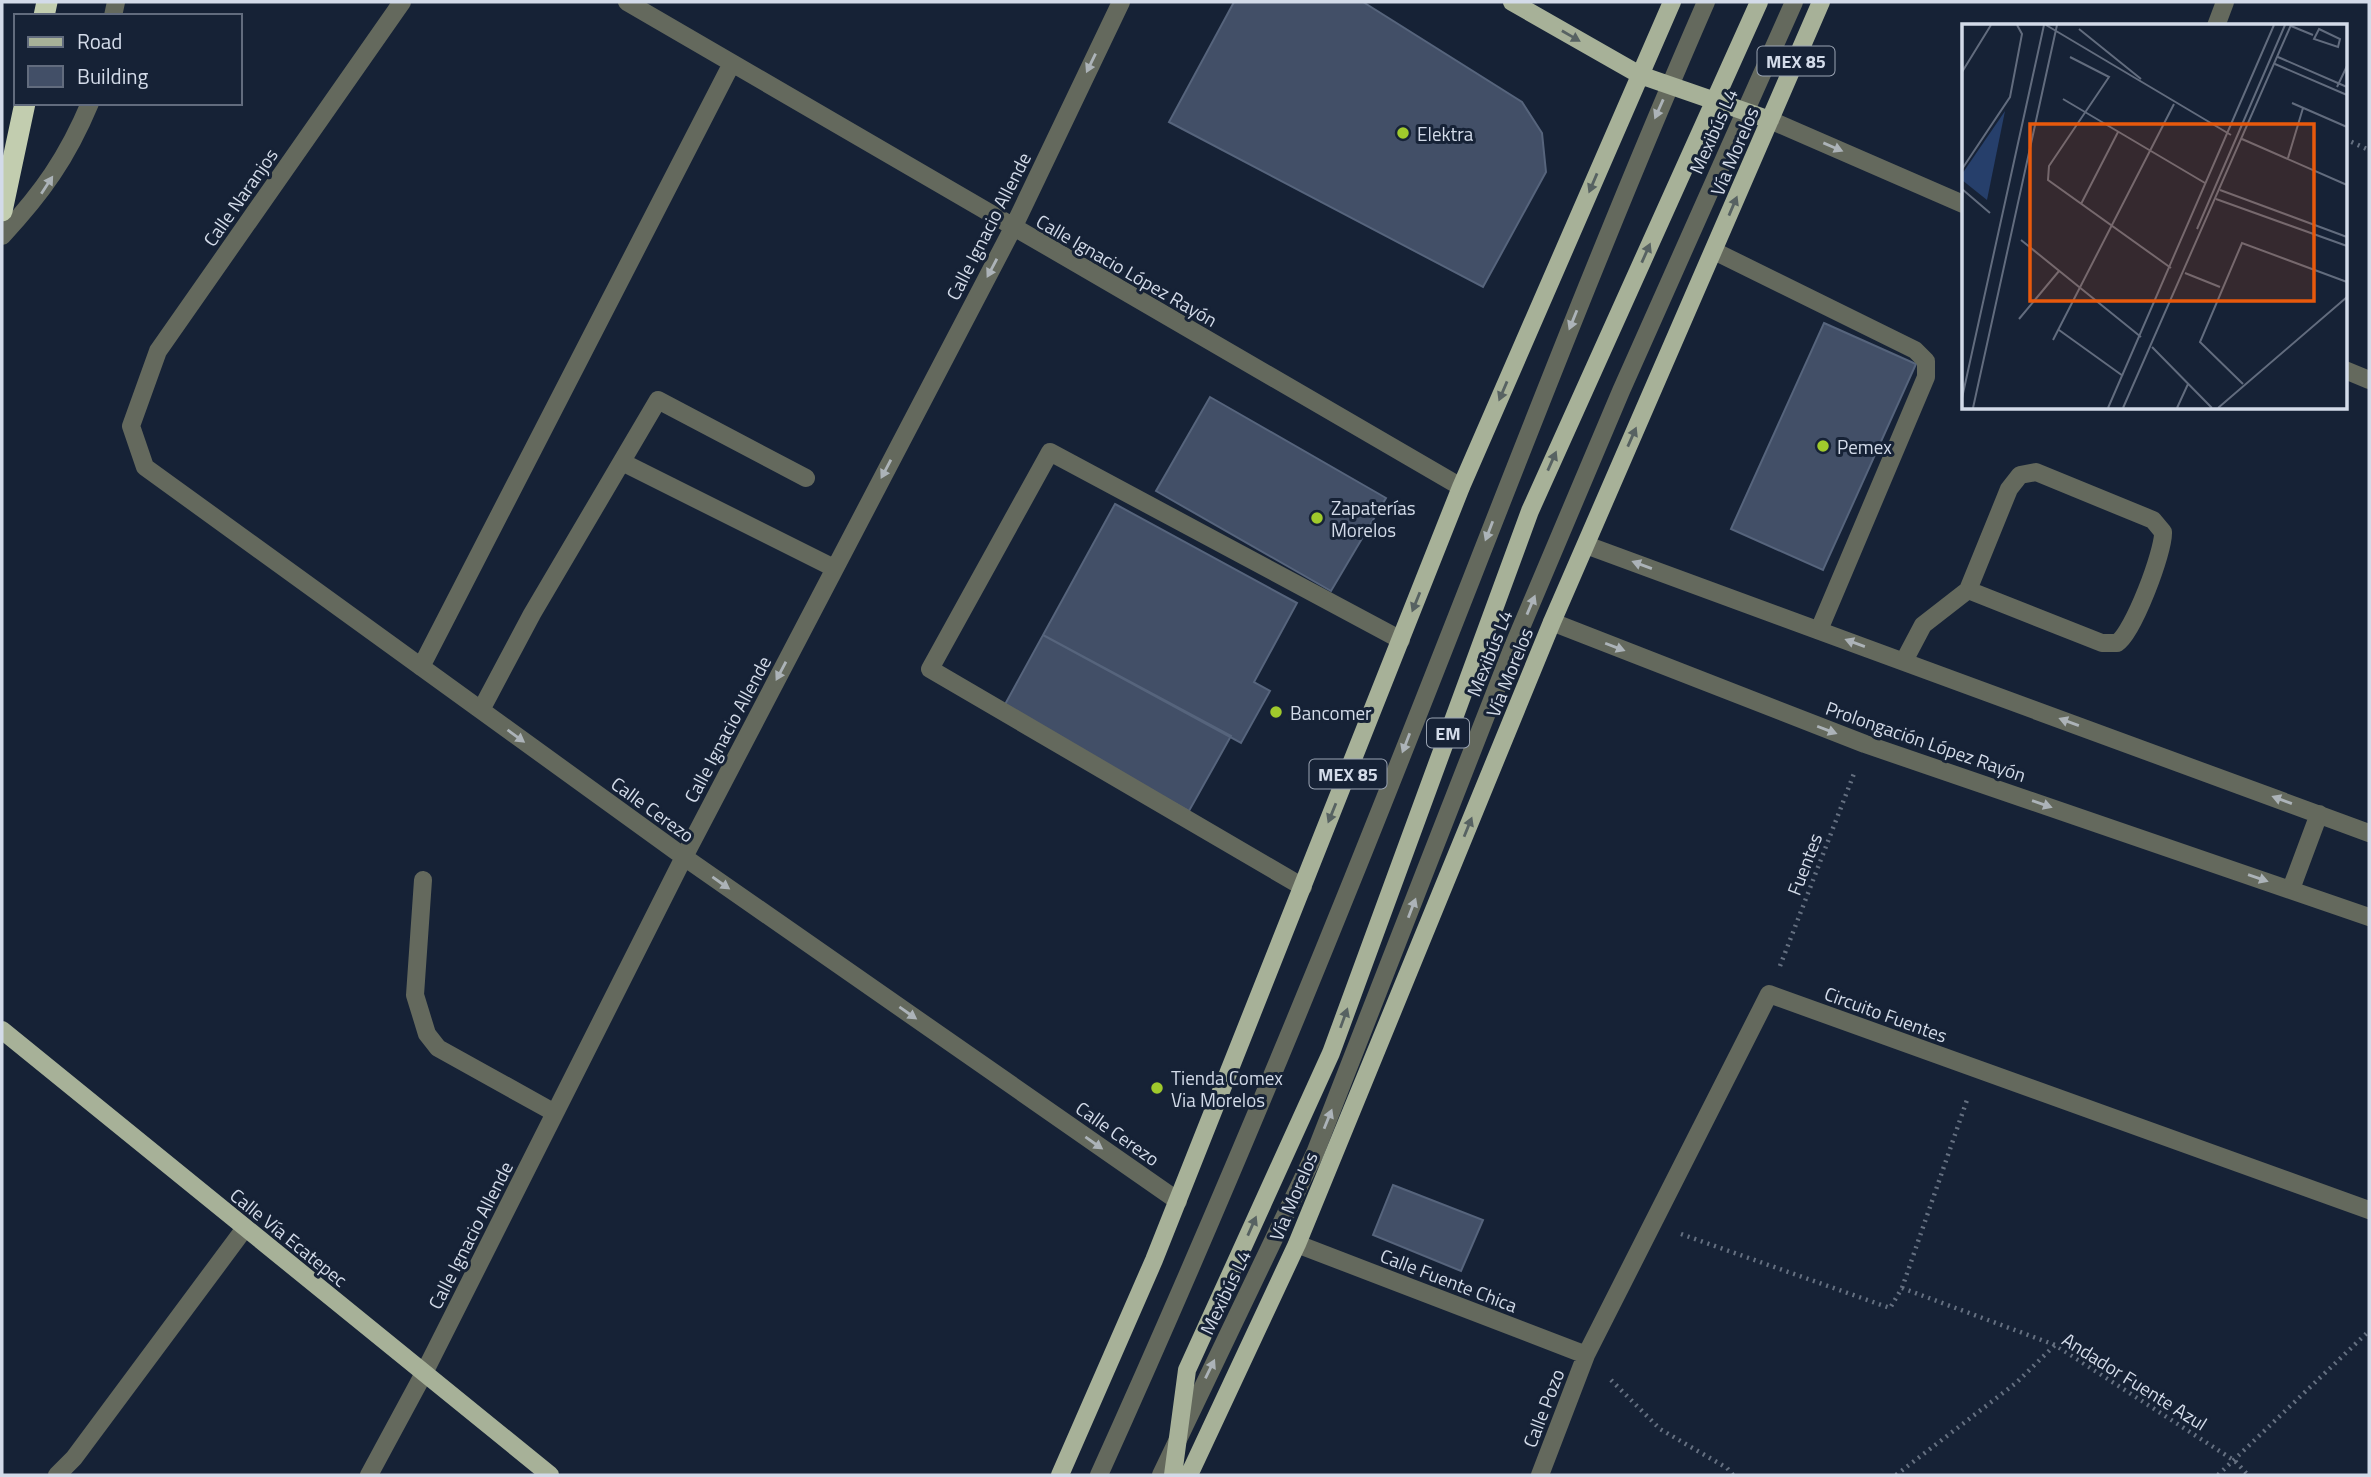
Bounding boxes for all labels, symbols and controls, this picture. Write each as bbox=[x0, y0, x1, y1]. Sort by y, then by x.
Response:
legend bbox=[14, 14, 242, 105]
inset map bbox=[1962, 24, 2346, 410]
text: Road bbox=[77, 25, 122, 57]
one-way arrow bbox=[1561, 30, 1581, 42]
road number: MEX 85 bbox=[1758, 46, 1834, 76]
one-way arrow bbox=[1086, 53, 1097, 73]
text: Building bbox=[77, 60, 149, 92]
street label: Mexibús L4 bbox=[1681, 84, 1745, 178]
one-way arrow bbox=[1653, 99, 1665, 119]
street label: Vía Morelos bbox=[1702, 102, 1766, 200]
place label: Elektra bbox=[1417, 119, 1474, 148]
marker: Elektra bbox=[1395, 125, 1411, 141]
street label: Calle Naranjos bbox=[195, 142, 285, 252]
one-way arrow bbox=[1822, 142, 1843, 153]
street label: Calle Ignacio Allende bbox=[938, 147, 1038, 305]
one-way arrow bbox=[1587, 172, 1598, 193]
one-way arrow bbox=[40, 175, 53, 194]
one-way arrow bbox=[1728, 196, 1739, 217]
street label: Calle Ignacio López Rayón bbox=[1031, 206, 1223, 334]
one-way arrow bbox=[1640, 243, 1652, 263]
one-way arrow bbox=[986, 258, 997, 278]
one-way arrow bbox=[1567, 309, 1578, 330]
one-way arrow bbox=[1497, 381, 1508, 402]
one-way arrow bbox=[1627, 427, 1638, 448]
place label: Pemex bbox=[1837, 432, 1892, 461]
marker: Pemex bbox=[1815, 438, 1831, 454]
one-way arrow bbox=[1547, 450, 1558, 471]
one-way arrow bbox=[881, 460, 893, 480]
place label: Zapaterías Morelos bbox=[1331, 493, 1416, 544]
marker: Zapaterías Morelos bbox=[1309, 510, 1325, 526]
one-way arrow bbox=[1483, 521, 1494, 542]
one-way arrow bbox=[1631, 560, 1652, 571]
one-way arrow bbox=[1411, 591, 1422, 612]
one-way arrow bbox=[1526, 594, 1537, 615]
street label: Mexibús L4 bbox=[1459, 605, 1519, 701]
street label: Vía Morelos bbox=[1478, 623, 1540, 721]
one-way arrow bbox=[1845, 638, 1866, 649]
one-way arrow bbox=[1605, 641, 1626, 652]
street label: Calle Ignacio Allende bbox=[676, 650, 778, 808]
one-way arrow bbox=[775, 661, 787, 681]
street label: Prolongación López Rayón bbox=[1822, 693, 2030, 789]
place label: Bancomer bbox=[1290, 698, 1372, 727]
marker: Bancomer bbox=[1268, 704, 1284, 720]
one-way arrow bbox=[2058, 716, 2079, 727]
road number: EM bbox=[1427, 718, 1469, 748]
one-way arrow bbox=[1817, 724, 1838, 735]
one-way arrow bbox=[507, 729, 525, 743]
one-way arrow bbox=[1400, 732, 1411, 753]
road number: MEX 85 bbox=[1310, 760, 1386, 788]
street label: Calle Cerezo bbox=[605, 769, 701, 849]
one-way arrow bbox=[2272, 795, 2293, 806]
one-way arrow bbox=[2032, 799, 2053, 810]
one-way arrow bbox=[1327, 803, 1338, 824]
one-way arrow bbox=[1462, 817, 1473, 838]
street label: Fuentes bbox=[1779, 829, 1829, 899]
one-way arrow bbox=[2247, 873, 2268, 883]
one-way arrow bbox=[712, 876, 730, 890]
one-way arrow bbox=[1407, 897, 1418, 918]
street label: Circuito Fuentes bbox=[1820, 978, 1952, 1050]
one-way arrow bbox=[899, 1006, 917, 1020]
one-way arrow bbox=[1338, 1007, 1349, 1028]
place label: Tienda Comex Via Morelos bbox=[1171, 1063, 1283, 1114]
marker: Tienda Comex Via Morelos bbox=[1149, 1080, 1165, 1096]
street label: Calle Cerezo bbox=[1070, 1093, 1166, 1173]
one-way arrow bbox=[1323, 1109, 1334, 1130]
one-way arrow bbox=[1085, 1136, 1103, 1150]
street label: Vía Morelos bbox=[1261, 1147, 1325, 1245]
street label: Calle Ignacio Allende bbox=[420, 1156, 520, 1314]
street label: Calle Vía Ecatepec bbox=[224, 1181, 354, 1293]
one-way arrow bbox=[1246, 1216, 1258, 1236]
street label: Calle Fuente Chica bbox=[1376, 1241, 1522, 1320]
street label: Mexibús L4 bbox=[1192, 1245, 1258, 1339]
street label: Andador Fuente Azul bbox=[2057, 1325, 2213, 1437]
one-way arrow bbox=[1205, 1359, 1216, 1379]
street label: Calle Pozo bbox=[1515, 1364, 1571, 1452]

